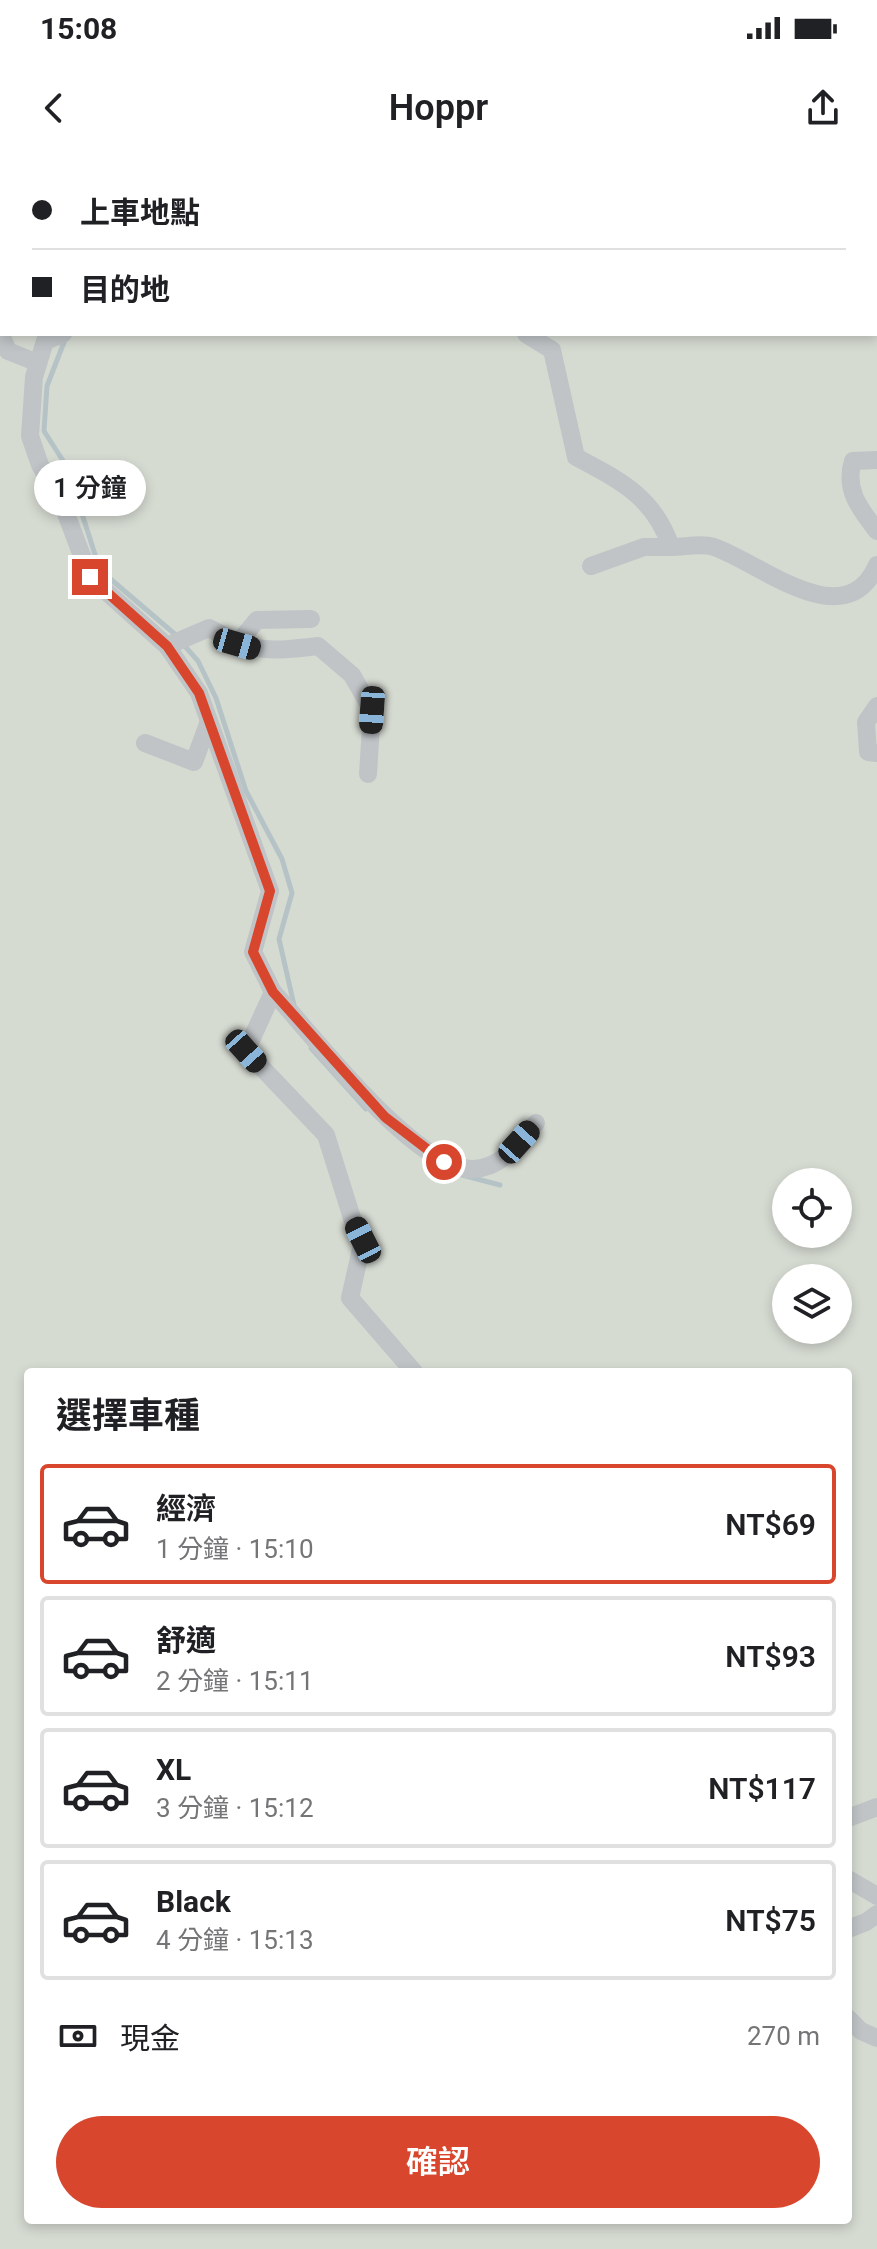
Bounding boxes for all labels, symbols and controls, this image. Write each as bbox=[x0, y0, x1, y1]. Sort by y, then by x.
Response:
text: 15:08 bbox=[40, 11, 117, 46]
icon: back bbox=[32, 86, 76, 130]
icon: share bbox=[801, 86, 845, 130]
text: Hoppr bbox=[389, 87, 488, 129]
text: 上車地點 bbox=[80, 195, 200, 230]
text: 目的地 bbox=[80, 272, 170, 307]
callout: 1 分鐘 bbox=[34, 461, 146, 517]
text: 1 分鐘 bbox=[53, 473, 127, 503]
route end bbox=[72, 559, 108, 595]
car bbox=[211, 626, 263, 662]
car bbox=[358, 685, 386, 735]
car bbox=[221, 1025, 271, 1077]
car bbox=[494, 1116, 544, 1168]
route start bbox=[426, 1144, 462, 1180]
map controls bbox=[772, 1168, 852, 1344]
button: locate bbox=[772, 1168, 852, 1248]
car bbox=[341, 1213, 385, 1267]
button: layers bbox=[772, 1264, 852, 1344]
text: 選擇車種 bbox=[56, 1395, 200, 1437]
icon: car bbox=[60, 1488, 132, 1560]
text: 經濟 bbox=[156, 1491, 216, 1526]
text: NT$69 bbox=[725, 1507, 816, 1542]
text: 1 分鐘 · 15:10 bbox=[156, 1534, 314, 1564]
icon: car bbox=[60, 1620, 132, 1692]
text: 舒適 bbox=[156, 1623, 216, 1658]
text: NT$93 bbox=[725, 1639, 816, 1674]
text: 2 分鐘 · 15:11 bbox=[156, 1666, 314, 1696]
icon: car bbox=[60, 1752, 132, 1824]
text: XL bbox=[156, 1752, 191, 1787]
text: NT$117 bbox=[708, 1771, 816, 1806]
text: 3 分鐘 · 15:12 bbox=[156, 1793, 314, 1823]
icon: car bbox=[60, 1884, 132, 1956]
text: Black bbox=[156, 1884, 231, 1919]
text: NT$75 bbox=[725, 1903, 816, 1938]
text: 4 分鐘 · 15:13 bbox=[156, 1925, 314, 1955]
icon: cash bbox=[56, 2014, 100, 2058]
text: 現金 bbox=[120, 2021, 180, 2056]
text: 270 m bbox=[747, 2021, 820, 2051]
button: 確認 bbox=[56, 2116, 820, 2208]

